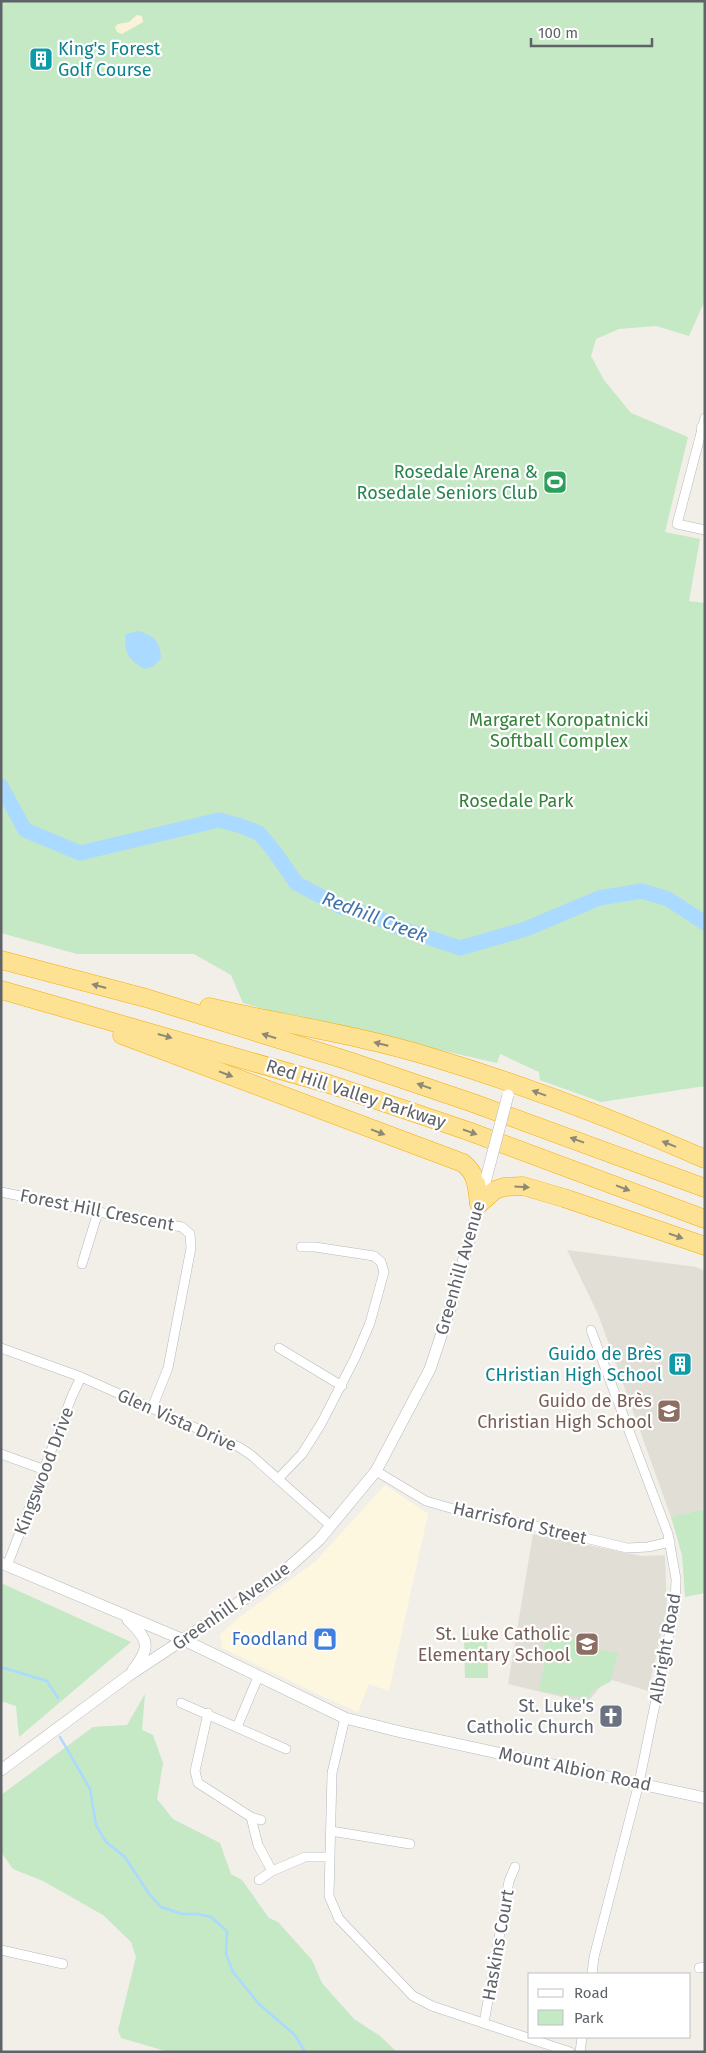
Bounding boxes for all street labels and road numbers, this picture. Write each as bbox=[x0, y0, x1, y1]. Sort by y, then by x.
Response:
street label: Red Hill Valley Parkway bbox=[263, 1055, 449, 1134]
street label: Forest Hill Crescent bbox=[18, 1184, 177, 1236]
street label: Greenhill Avenue bbox=[430, 1198, 490, 1338]
street label: Glen Vista Drive bbox=[114, 1384, 240, 1456]
street label: Kingswood Drive bbox=[9, 1404, 79, 1538]
street label: Harrisford Street bbox=[451, 1497, 589, 1549]
street label: Greenhill Avenue bbox=[168, 1557, 294, 1655]
street label: Albright Road bbox=[645, 1591, 685, 1705]
street label: Mount Albion Road bbox=[497, 1742, 653, 1796]
street label: Haskins Court bbox=[477, 1887, 519, 2002]

